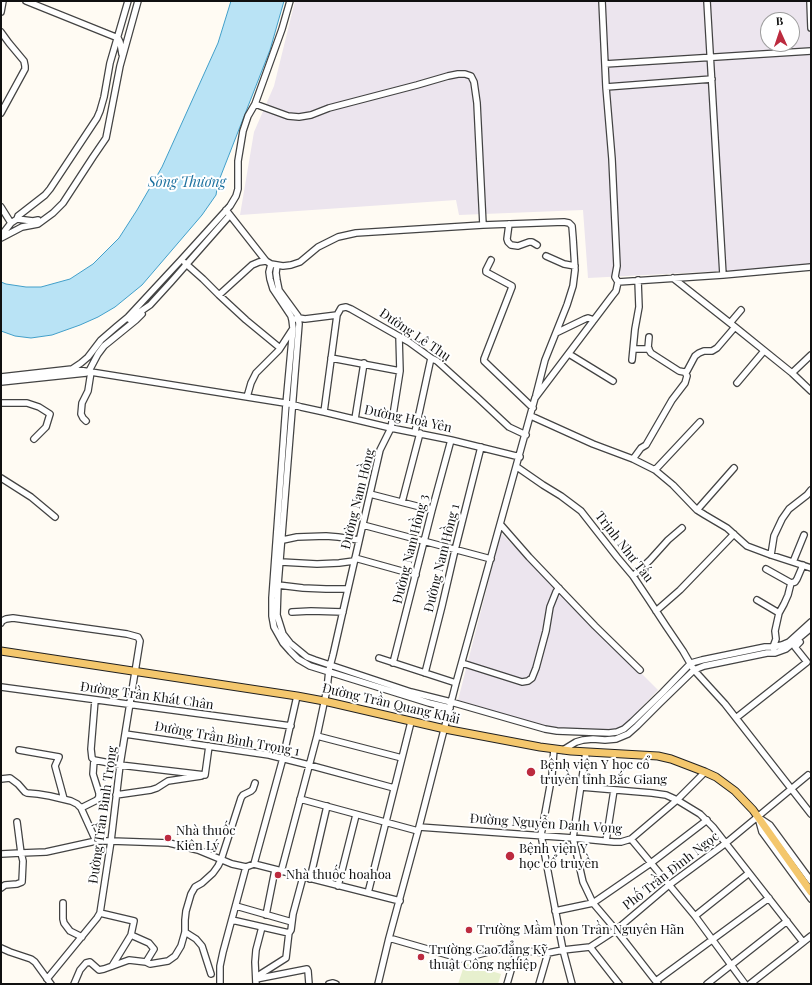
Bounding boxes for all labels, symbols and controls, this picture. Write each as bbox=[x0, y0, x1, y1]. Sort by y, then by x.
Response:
north arrow bbox=[760, 12, 800, 52]
text: B bbox=[775, 13, 783, 28]
water label: Sông Thương bbox=[148, 175, 226, 191]
street label: Đường Lê Thụ bbox=[376, 305, 454, 365]
street label: Đường Hoà Yên bbox=[363, 402, 453, 436]
street label: Đường Nam Hồng bbox=[338, 447, 378, 551]
street label: Đường Nam Hồng 3 bbox=[390, 493, 432, 605]
street label: Đường Nam Hồng 1 bbox=[421, 502, 463, 614]
street label: Trịnh Như Tấu bbox=[591, 508, 657, 586]
street label: Đường Trần Khát Chân bbox=[79, 679, 215, 713]
street label: Đường Trần Quang Khải bbox=[321, 681, 461, 727]
street label: Đường Trần Bình Trọng 1 bbox=[153, 719, 301, 759]
street label: Đường Trần Bình Trọng bbox=[86, 745, 120, 885]
place label: Bệnh viện Y học cổ truyền tỉnh Bắc Giang bbox=[540, 757, 667, 788]
marker: Bệnh viện Y học cổ truyền tỉnh Bắc Giang bbox=[525, 766, 537, 778]
street label: Đường Nguyễn Danh Vọng bbox=[469, 811, 623, 837]
place label: Nhà thuốc Kiên Lý bbox=[176, 823, 236, 854]
street label: Phố Trần Đình Ngọc bbox=[620, 829, 722, 913]
marker: Nhà thuốc Kiên Lý bbox=[163, 833, 173, 843]
place label: Bệnh viện Y học cổ truyền bbox=[519, 841, 599, 872]
marker: Bệnh viện Y học cổ truyền bbox=[504, 850, 516, 862]
place label: Nhà thuốc hoahoa bbox=[286, 867, 391, 883]
marker: Nhà thuốc hoahoa bbox=[273, 870, 283, 880]
place label: Trường Mầm non Trần Nguyên Hãn bbox=[477, 922, 684, 938]
marker: Trường Mầm non Trần Nguyên Hãn bbox=[464, 925, 474, 935]
place label: Trường Cao đẳng Kỹ thuật Công nghiệp bbox=[429, 942, 548, 973]
marker: Trường Cao đẳng Kỹ thuật Công nghiệp bbox=[416, 952, 426, 962]

